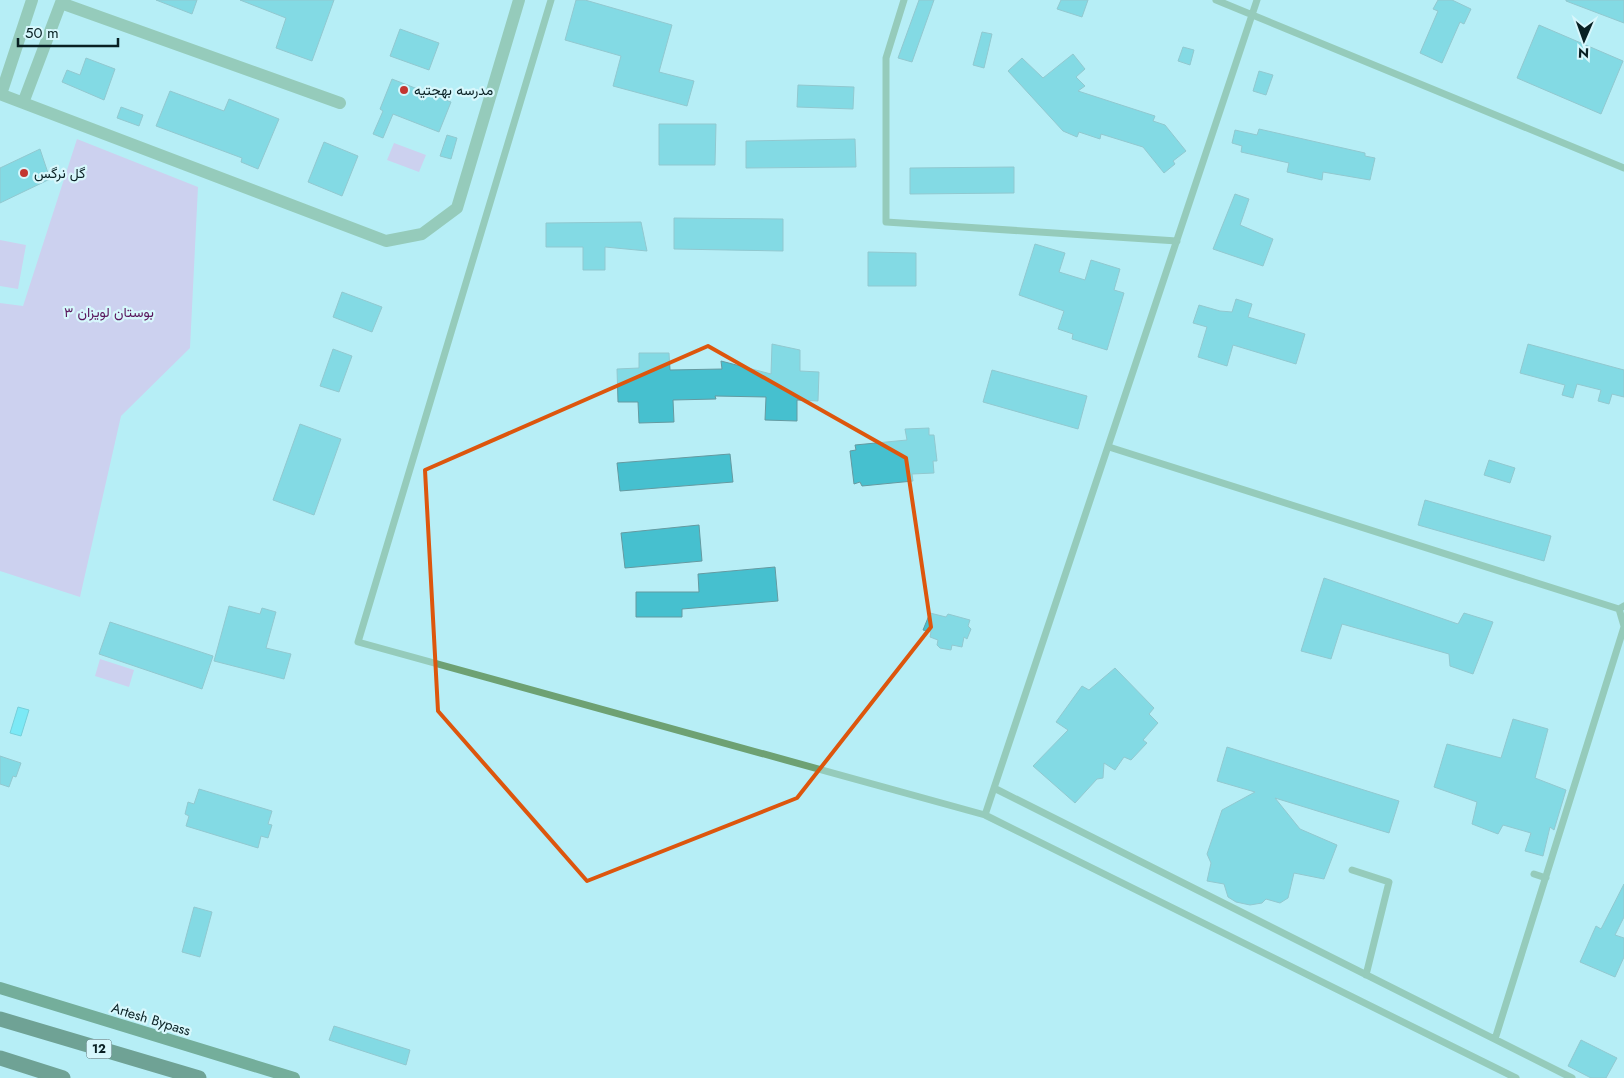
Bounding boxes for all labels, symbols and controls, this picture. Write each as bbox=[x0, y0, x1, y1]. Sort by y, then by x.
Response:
scale bar bbox=[18, 15, 118, 47]
north arrow bbox=[1559, 15, 1609, 65]
text: 50 m bbox=[25, 22, 59, 44]
text: N bbox=[1578, 43, 1589, 63]
place label: مدرسه بهجتیه bbox=[414, 80, 493, 100]
marker: مدرسه بهجتیه bbox=[398, 84, 410, 96]
place label: گل نرگس bbox=[34, 163, 85, 183]
marker: گل نرگس bbox=[18, 167, 30, 179]
park label: بوستان لویزان ۳ bbox=[64, 302, 154, 322]
street label: Artesh Bypass bbox=[109, 997, 193, 1041]
road number: 12 bbox=[86, 1040, 112, 1058]

